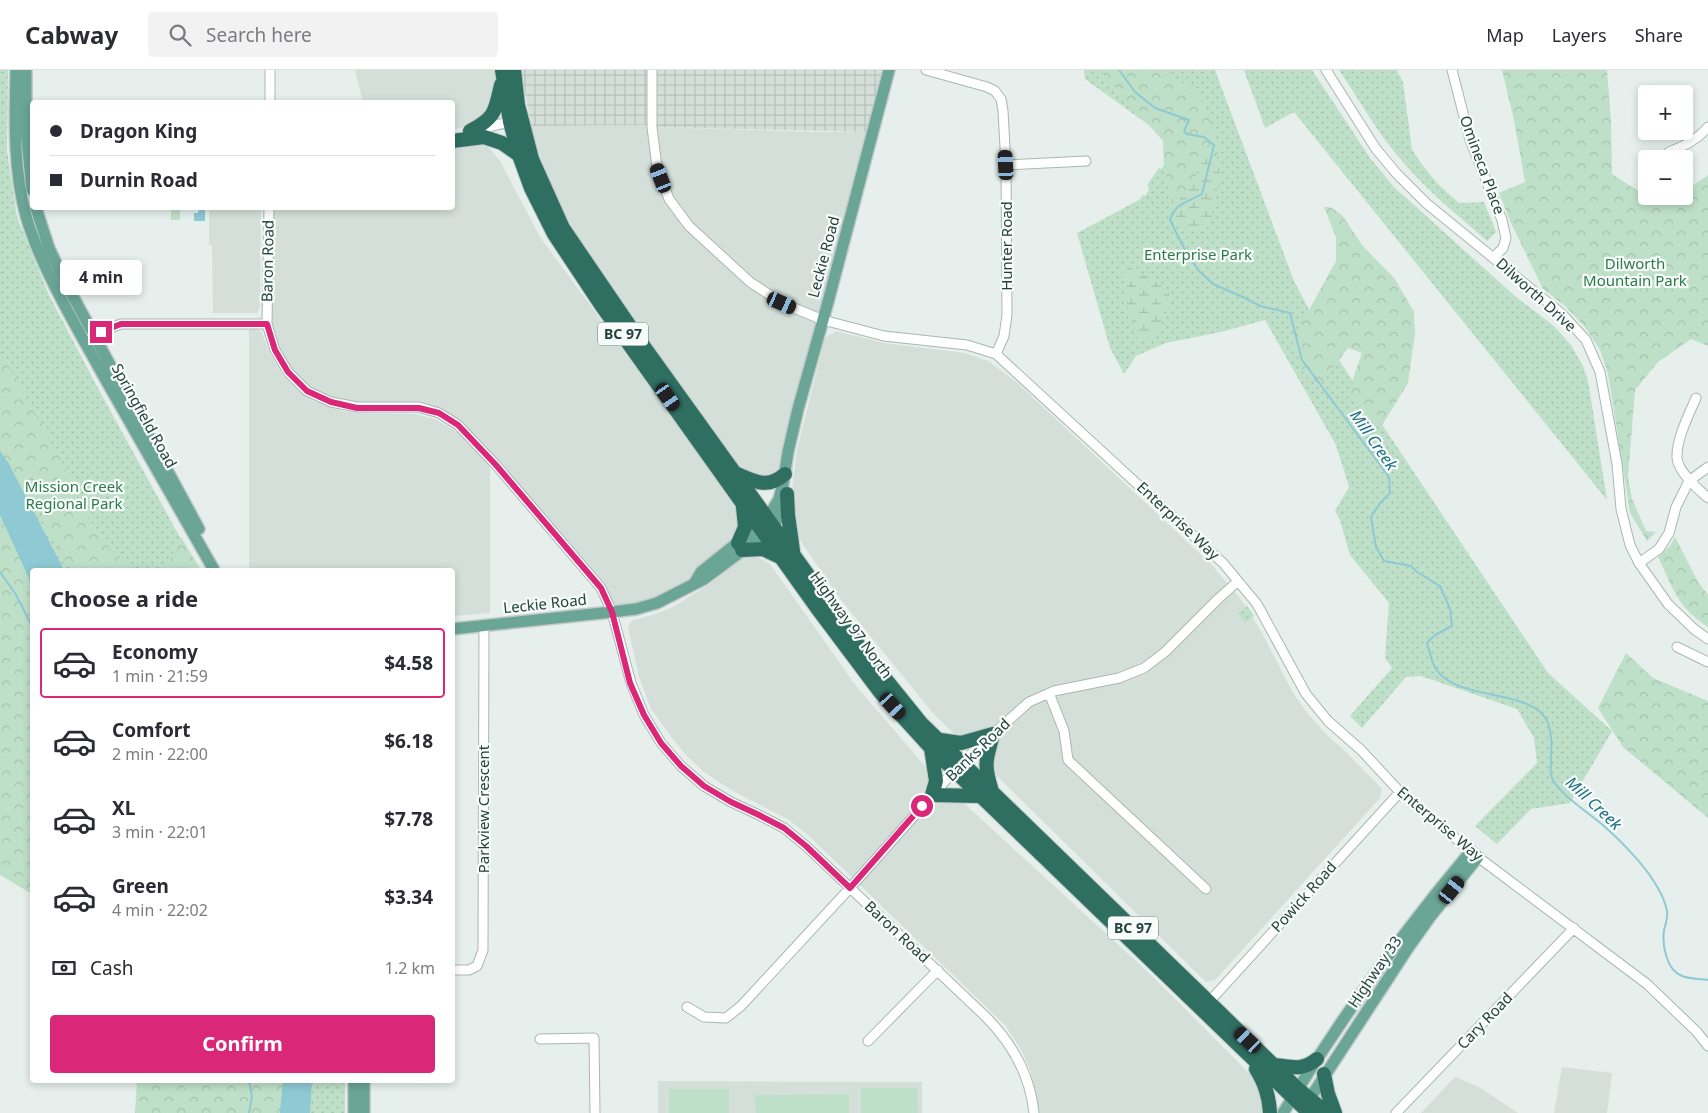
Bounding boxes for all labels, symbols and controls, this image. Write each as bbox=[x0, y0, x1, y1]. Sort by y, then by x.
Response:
search box bbox=[148, 12, 498, 57]
text: Cabway bbox=[25, 18, 118, 51]
icon: search bbox=[166, 21, 194, 49]
text: Search here bbox=[206, 22, 312, 48]
text: Map bbox=[1486, 23, 1524, 47]
text: Layers bbox=[1552, 23, 1607, 47]
text: Share bbox=[1635, 23, 1683, 47]
map controls bbox=[1638, 85, 1693, 205]
button: + bbox=[1638, 85, 1693, 140]
street label: Omineca Place bbox=[1456, 112, 1510, 217]
text: Dragon King bbox=[80, 118, 197, 144]
car bbox=[997, 150, 1014, 180]
button: − bbox=[1638, 150, 1693, 205]
car bbox=[648, 161, 673, 195]
text: Durnin Road bbox=[80, 167, 198, 193]
street label: Hunter Road bbox=[996, 201, 1016, 291]
street label: Leckie Road bbox=[803, 214, 844, 300]
street label: Baron Road bbox=[256, 220, 278, 302]
park label: Enterprise Park bbox=[1144, 244, 1252, 264]
street label: Dilworth Drive bbox=[1492, 253, 1581, 336]
park label: Dilworth Mountain Park bbox=[1583, 253, 1687, 290]
callout: 4 min bbox=[60, 260, 142, 294]
text: 4 min bbox=[79, 266, 123, 288]
car bbox=[765, 290, 798, 316]
route end bbox=[90, 321, 112, 343]
road number: BC 97 bbox=[598, 322, 648, 346]
street label: Springfield Road bbox=[108, 360, 182, 471]
car bbox=[653, 380, 682, 414]
water label: Mill Creek bbox=[1345, 405, 1404, 476]
park label: Mission Creek Regional Park bbox=[25, 476, 123, 513]
street label: Enterprise Way bbox=[1133, 477, 1225, 564]
street label: Highway 97 North bbox=[806, 567, 897, 682]
text: Choose a ride bbox=[50, 583, 198, 613]
street label: Leckie Road bbox=[502, 589, 588, 617]
text: Economy bbox=[112, 639, 198, 665]
icon: car bbox=[52, 641, 97, 686]
text: $4.58 bbox=[384, 650, 433, 676]
text: 1 min · 21:59 bbox=[112, 665, 208, 687]
car bbox=[877, 690, 908, 722]
street label: Banks Road bbox=[941, 713, 1014, 785]
text: Comfort bbox=[112, 717, 191, 743]
icon: car bbox=[52, 719, 97, 764]
text: $6.18 bbox=[384, 728, 433, 754]
text: 2 min · 22:00 bbox=[112, 743, 208, 765]
street label: Parkview Crescent bbox=[473, 744, 493, 873]
water label: Mill Creek bbox=[1561, 771, 1628, 835]
street label: Enterprise Way bbox=[1394, 781, 1488, 865]
text: XL bbox=[112, 795, 135, 821]
route start bbox=[911, 795, 933, 817]
icon: car bbox=[52, 797, 97, 842]
text: $7.78 bbox=[384, 806, 433, 832]
text: 3 min · 22:01 bbox=[112, 821, 208, 843]
street label: Powick Road bbox=[1266, 857, 1340, 936]
text: Green bbox=[112, 873, 169, 899]
car bbox=[1436, 874, 1467, 906]
icon: car bbox=[52, 875, 97, 920]
text: $3.34 bbox=[384, 884, 433, 910]
street label: Baron Road bbox=[861, 896, 935, 967]
text: 4 min · 22:02 bbox=[112, 899, 208, 921]
road number: BC 97 bbox=[1108, 916, 1158, 940]
street label: Highway 33 bbox=[1343, 932, 1406, 1011]
icon: cash bbox=[50, 954, 78, 982]
text: Cash bbox=[90, 955, 134, 981]
text: 1.2 km bbox=[385, 957, 435, 979]
street label: Cary Road bbox=[1452, 988, 1516, 1053]
button: Confirm bbox=[50, 1015, 435, 1073]
car bbox=[1231, 1024, 1264, 1056]

